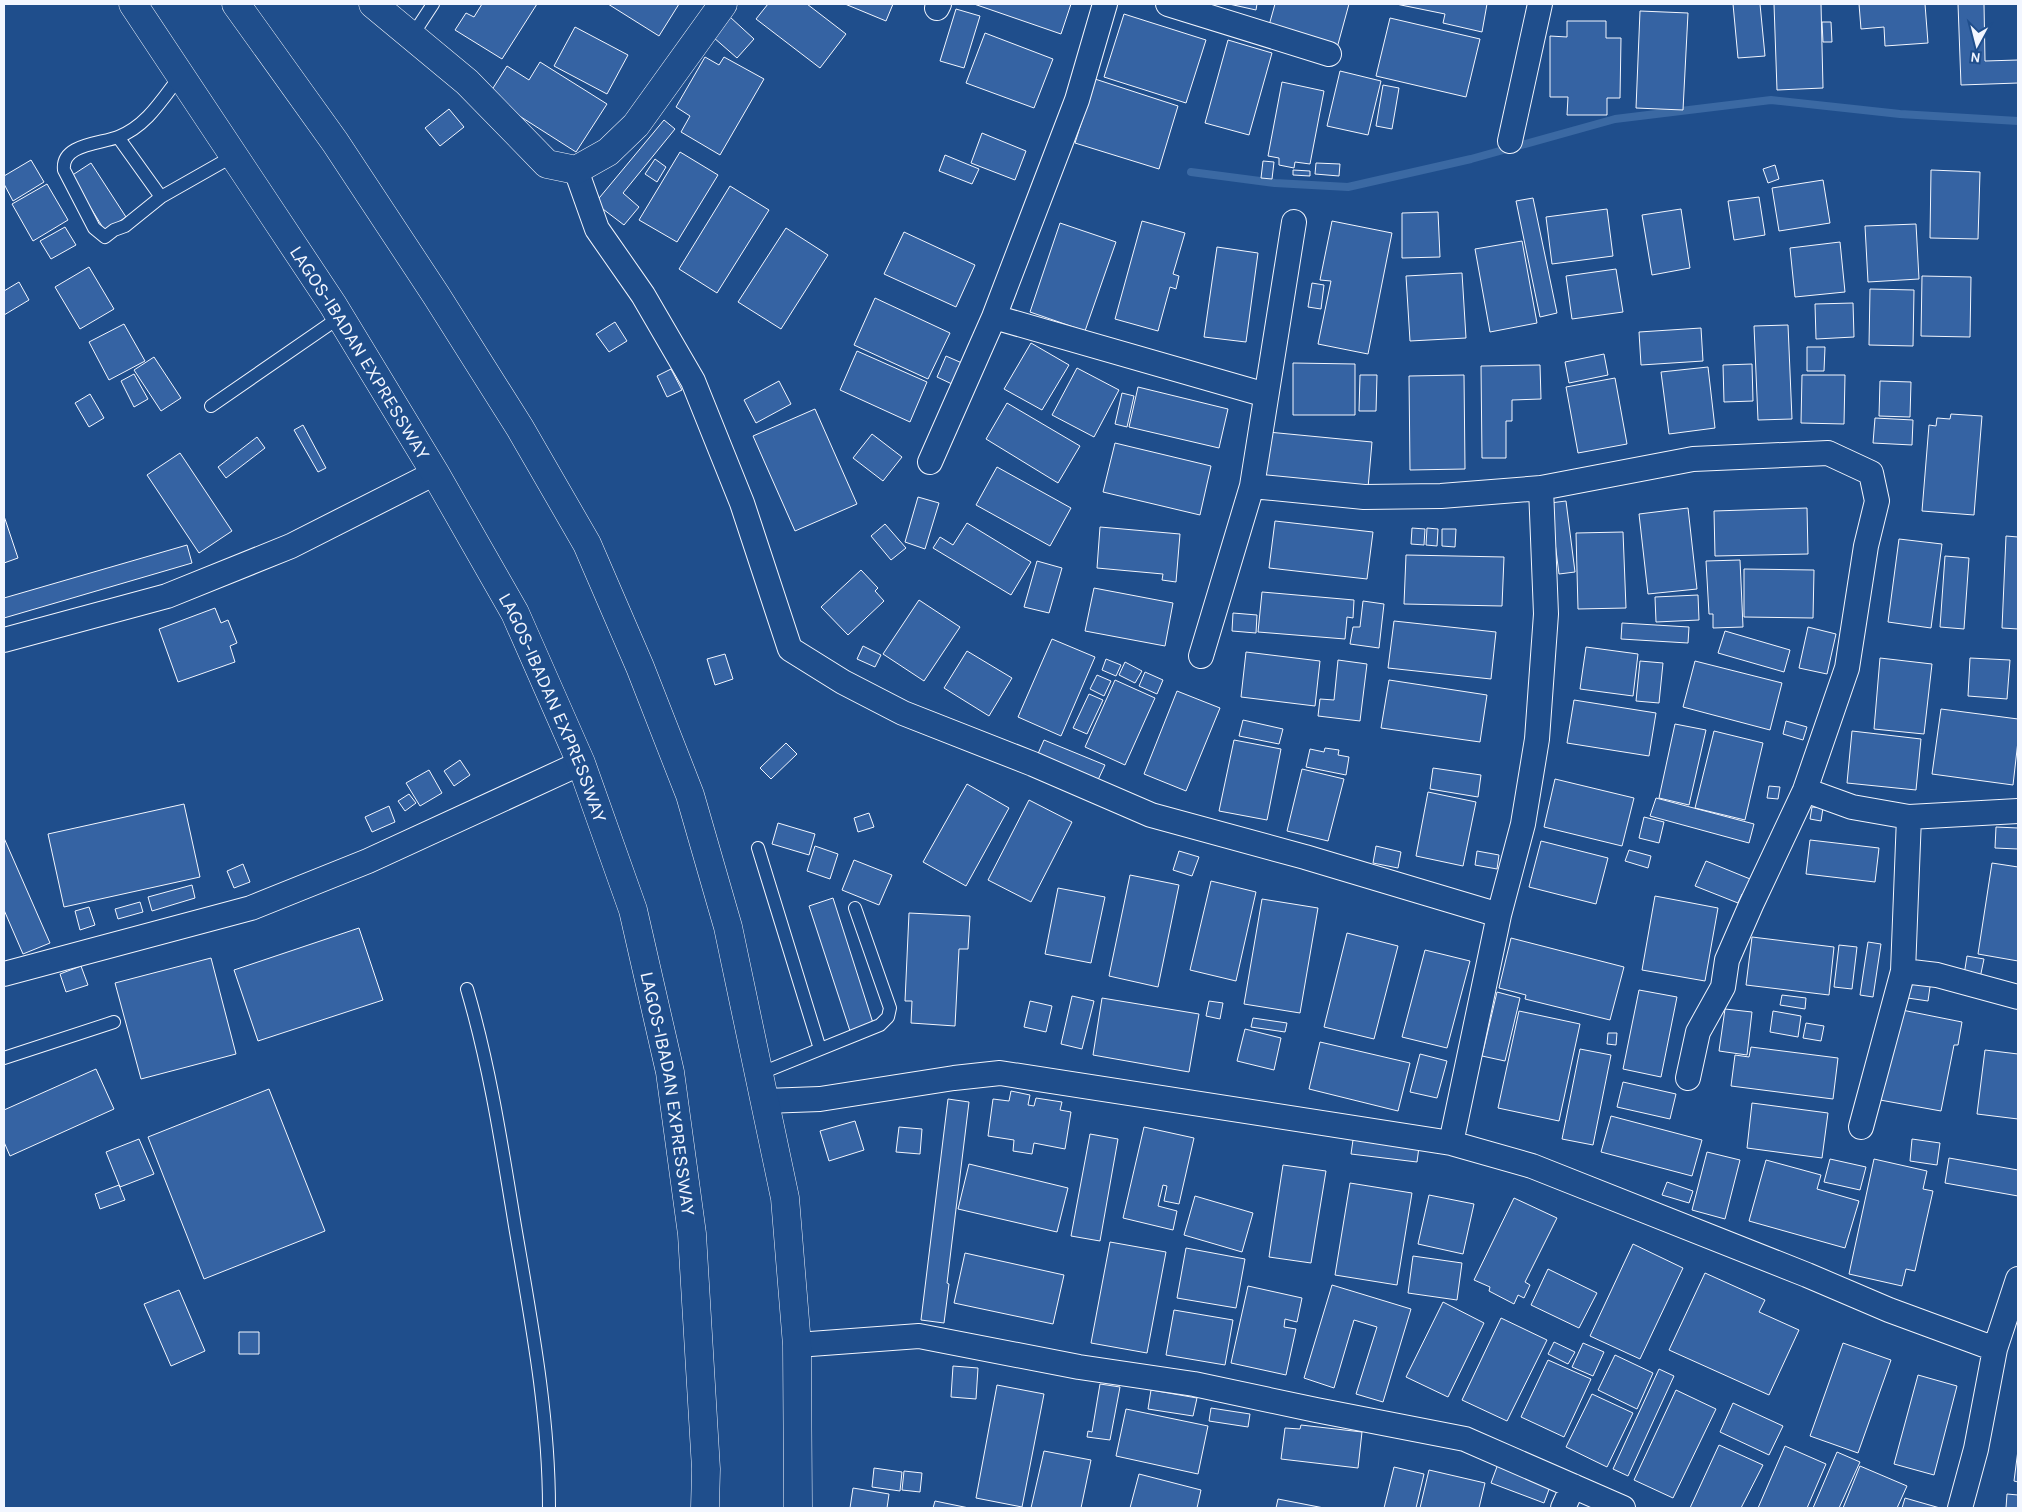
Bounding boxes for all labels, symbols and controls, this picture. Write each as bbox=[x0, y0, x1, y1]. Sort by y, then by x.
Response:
north arrow bbox=[1952, 20, 2002, 70]
text: N bbox=[1969, 48, 1981, 66]
street label: LAGOS-IBADAN EXPRESSWAY bbox=[285, 242, 434, 464]
street label: LAGOS-IBADAN EXPRESSWAY bbox=[494, 589, 611, 826]
street label: LAGOS-IBADAN EXPRESSWAY bbox=[635, 969, 699, 1217]

